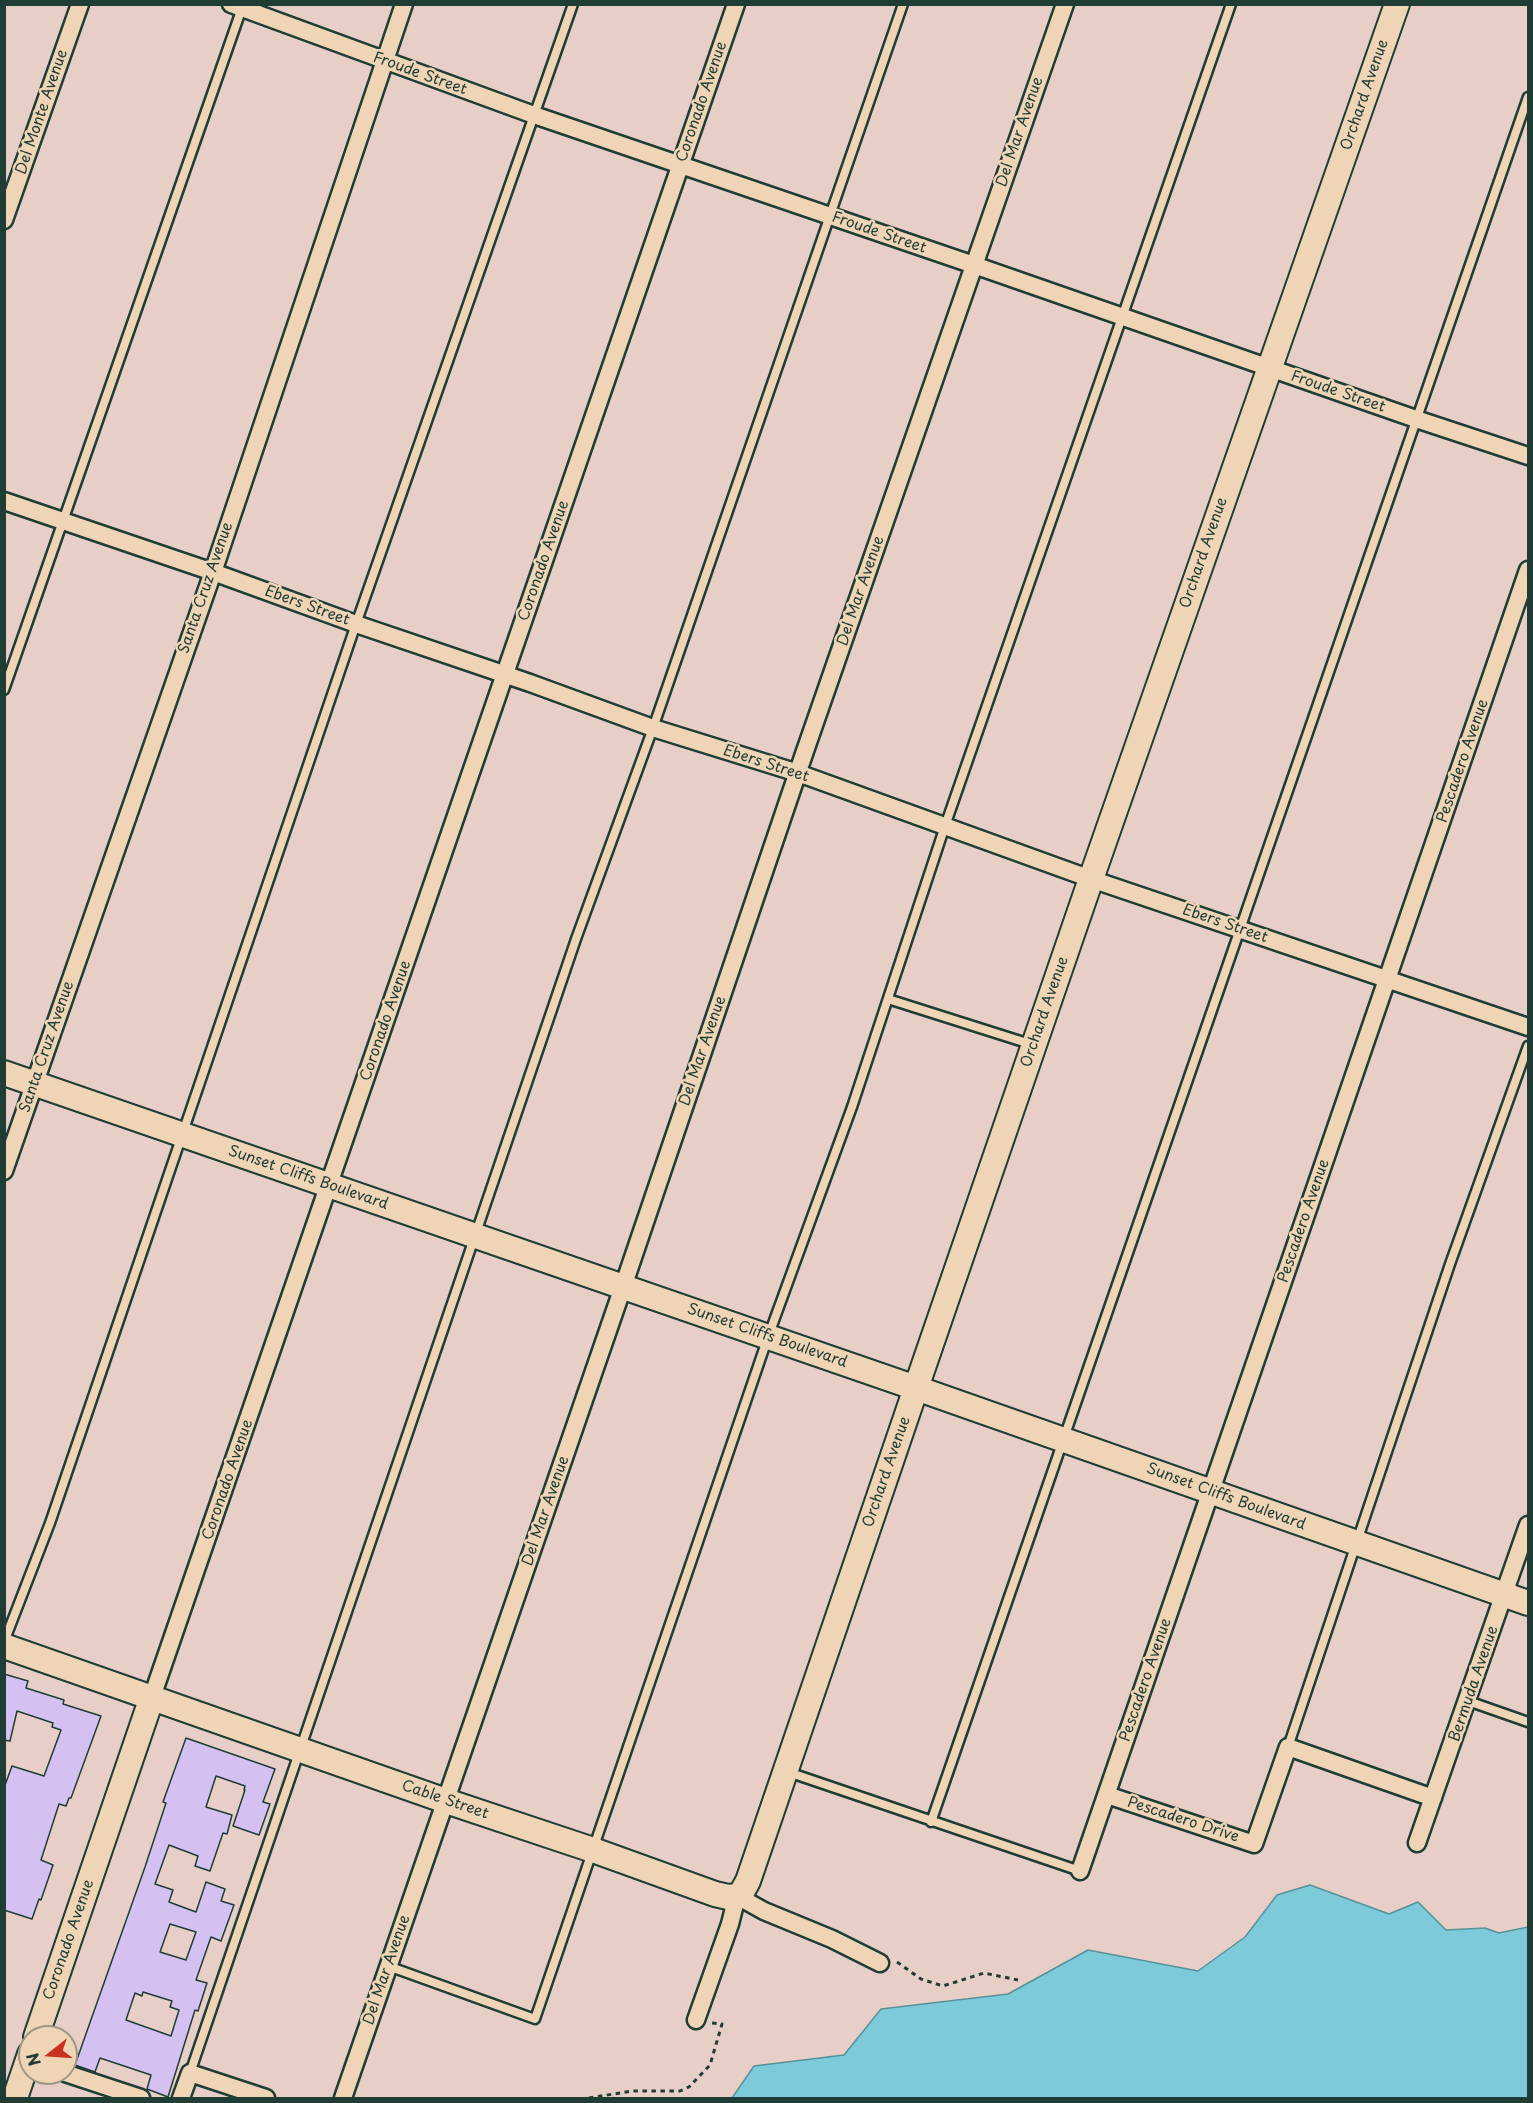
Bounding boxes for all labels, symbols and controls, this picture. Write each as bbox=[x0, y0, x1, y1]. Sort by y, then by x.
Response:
street label: Orchard Avenue bbox=[1338, 37, 1392, 153]
street label: Coronado Avenue bbox=[673, 39, 731, 165]
street label: Del Monte Avenue bbox=[12, 47, 72, 177]
street label: Froude Street bbox=[371, 49, 469, 99]
street label: Del Mar Avenue bbox=[993, 75, 1047, 189]
street label: Froude Street bbox=[830, 208, 928, 258]
street label: Froude Street bbox=[1289, 367, 1387, 417]
street label: Orchard Avenue bbox=[1177, 495, 1231, 611]
street label: Coronado Avenue bbox=[515, 498, 573, 624]
street label: Santa Cruz Avenue bbox=[175, 520, 237, 656]
street label: Del Mar Avenue bbox=[834, 534, 888, 648]
street label: Ebers Street bbox=[262, 582, 352, 630]
street label: Pescadero Avenue bbox=[1433, 697, 1493, 825]
street label: Ebers Street bbox=[721, 742, 811, 786]
street label: Ebers Street bbox=[1180, 901, 1270, 947]
street label: Orchard Avenue bbox=[1018, 954, 1072, 1070]
street label: Coronado Avenue bbox=[357, 958, 415, 1084]
street label: Santa Cruz Avenue bbox=[16, 979, 78, 1115]
street label: Del Mar Avenue bbox=[676, 994, 730, 1108]
street label: Sunset Cliffs Boulevard bbox=[226, 1142, 390, 1214]
street label: Pescadero Avenue bbox=[1274, 1157, 1334, 1285]
street label: Sunset Cliffs Boulevard bbox=[685, 1300, 849, 1372]
street label: Orchard Avenue bbox=[860, 1414, 914, 1530]
street label: Coronado Avenue bbox=[199, 1417, 257, 1543]
street label: Del Mar Avenue bbox=[519, 1454, 573, 1568]
street label: Sunset Cliffs Boulevard bbox=[1144, 1460, 1308, 1534]
street label: Pescadero Avenue bbox=[1116, 1616, 1176, 1744]
street label: Bermuda Avenue bbox=[1446, 1624, 1502, 1744]
street label: Cable Street bbox=[399, 1777, 491, 1823]
street label: Pescadero Drive bbox=[1125, 1793, 1241, 1847]
street label: Coronado Avenue bbox=[40, 1877, 98, 2003]
street label: Del Mar Avenue bbox=[360, 1913, 414, 2027]
north arrow bbox=[18, 2025, 78, 2085]
text: N bbox=[19, 2050, 46, 2069]

